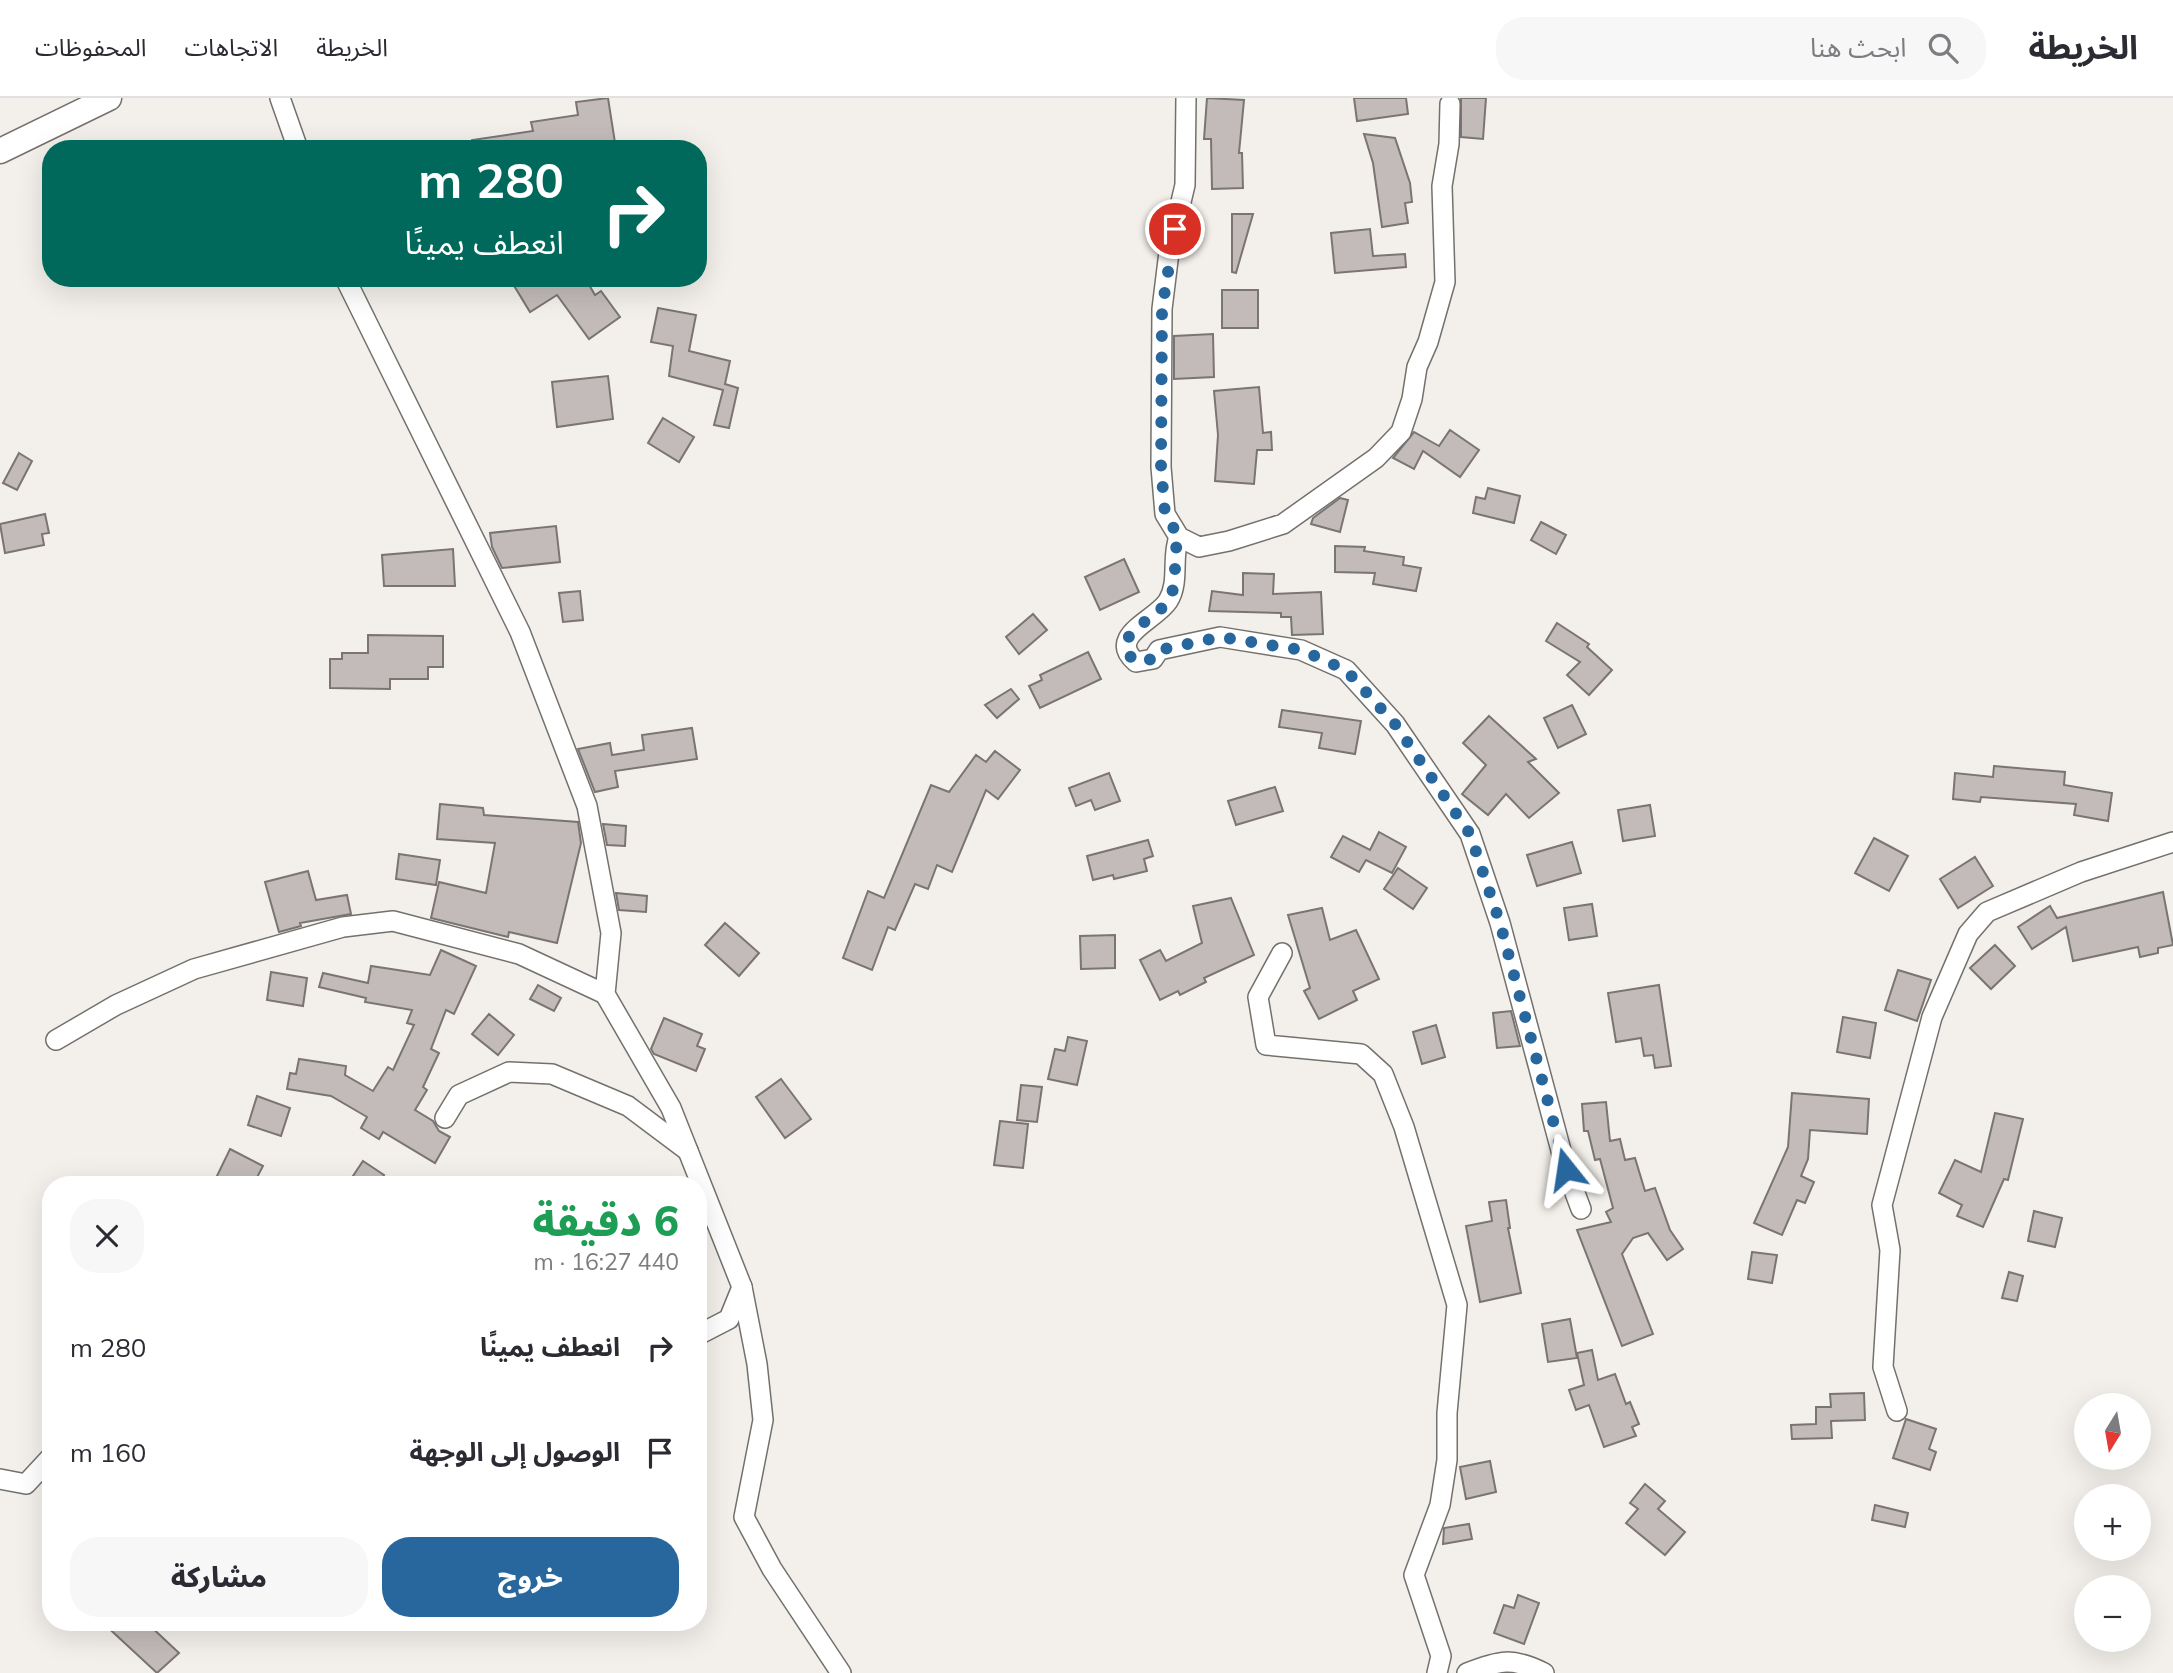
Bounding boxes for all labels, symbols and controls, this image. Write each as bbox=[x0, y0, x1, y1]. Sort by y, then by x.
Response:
search box bbox=[1496, 17, 1986, 80]
text: الخريطة bbox=[2028, 26, 2138, 67]
icon: search bbox=[1924, 29, 1962, 67]
text: ابحث هنا bbox=[1810, 31, 1906, 64]
text: المحفوظات bbox=[35, 32, 146, 62]
text: الاتجاهات bbox=[184, 32, 278, 62]
text: الخريطة bbox=[316, 32, 388, 62]
text: 280 m bbox=[418, 149, 564, 210]
icon: right bbox=[588, 168, 679, 259]
pin bbox=[1145, 199, 1205, 259]
icon: arrive bbox=[1156, 210, 1194, 248]
text: انعطف يمينًا bbox=[405, 222, 564, 262]
position arrow bbox=[1529, 1132, 1603, 1206]
text: 6 دقيقة bbox=[532, 1194, 679, 1247]
button: close bbox=[70, 1199, 144, 1273]
text: 440 m · 16:27 bbox=[534, 1247, 679, 1276]
icon: right bbox=[641, 1329, 679, 1367]
text: انعطف يمينًا bbox=[480, 1330, 620, 1363]
text: 280 m bbox=[70, 1331, 146, 1364]
north arrow bbox=[2074, 1393, 2151, 1470]
map controls bbox=[2074, 1393, 2151, 1652]
icon: arrive bbox=[641, 1434, 679, 1472]
text: الوصول إلى الوجهة bbox=[409, 1435, 620, 1468]
text: 160 m bbox=[70, 1436, 146, 1469]
button: + bbox=[2074, 1484, 2151, 1561]
button: مشاركة bbox=[70, 1537, 368, 1617]
button: خروج bbox=[382, 1537, 679, 1617]
button: − bbox=[2074, 1575, 2151, 1652]

